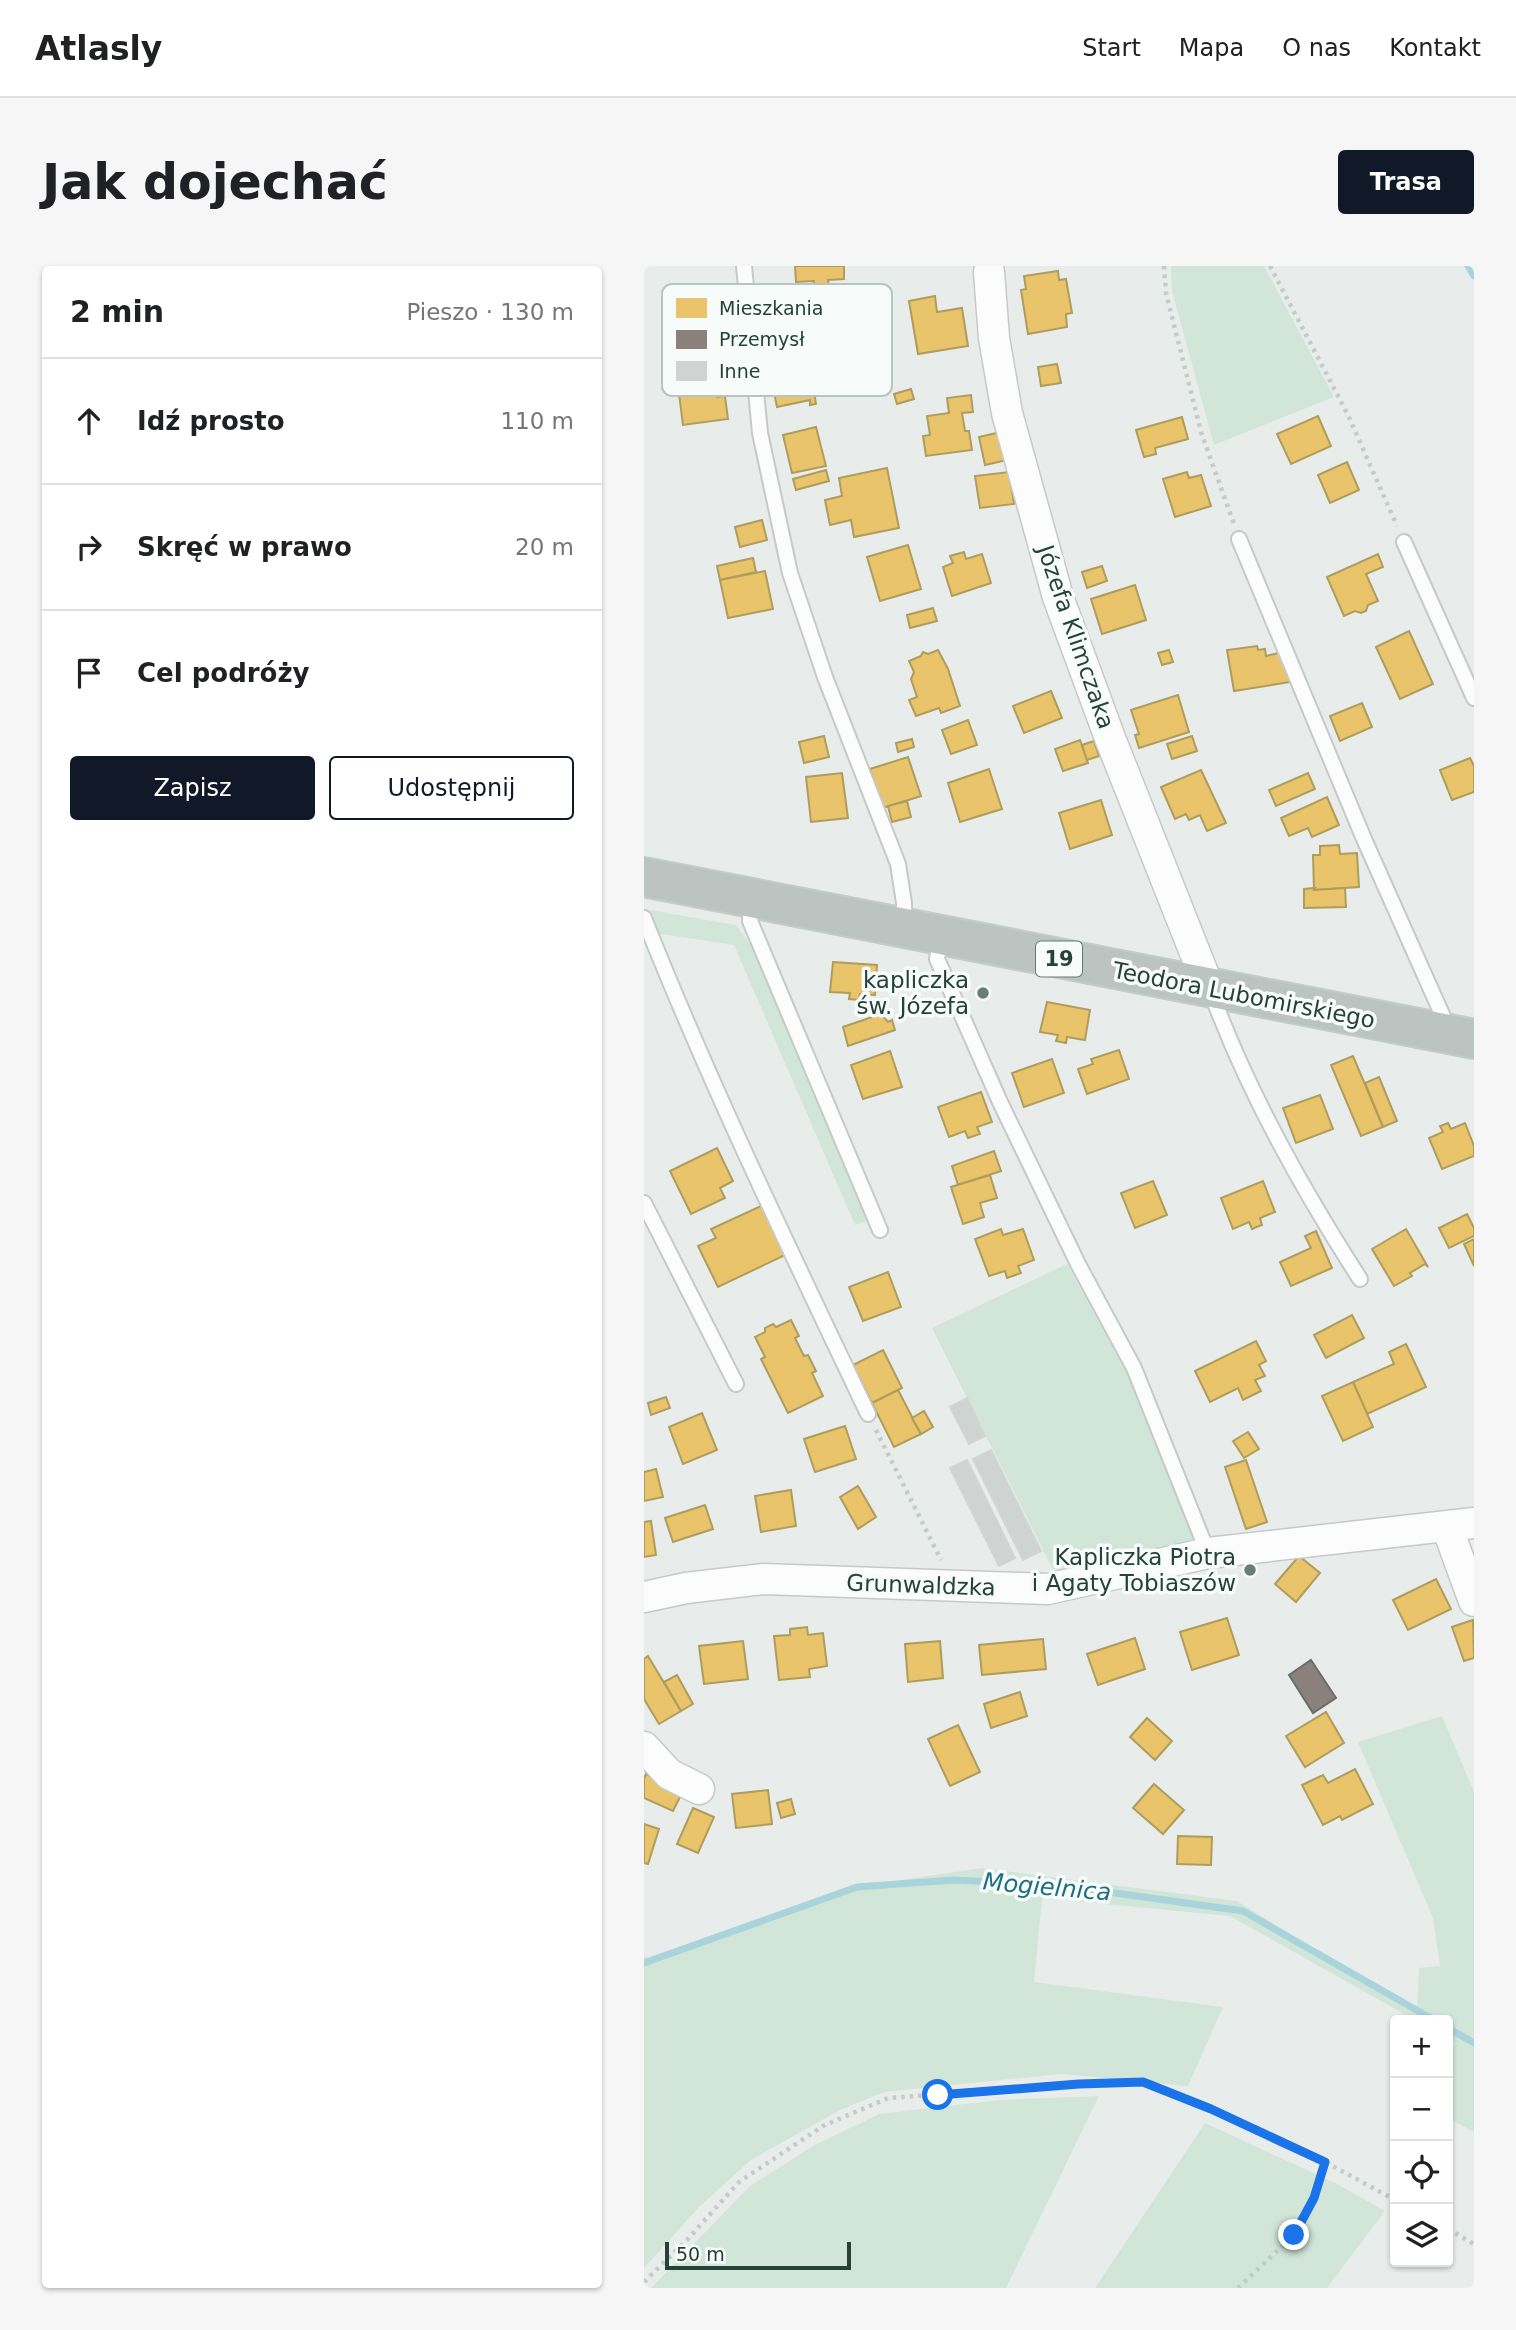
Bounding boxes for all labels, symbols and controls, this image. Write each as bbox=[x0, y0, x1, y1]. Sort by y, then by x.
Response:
text: Atlasly bbox=[35, 29, 162, 68]
text: Start bbox=[1082, 34, 1141, 62]
text: Mapa bbox=[1179, 34, 1244, 62]
text: O nas bbox=[1282, 34, 1351, 62]
text: Kontakt bbox=[1389, 34, 1481, 62]
button: Trasa bbox=[1338, 150, 1474, 214]
text: Jak dojechać bbox=[42, 154, 388, 211]
legend bbox=[662, 284, 892, 396]
text: 2 min bbox=[70, 294, 164, 329]
text: Mieszkania bbox=[719, 297, 824, 319]
text: Pieszo · 130 m bbox=[406, 299, 574, 325]
text: Przemysł bbox=[719, 328, 805, 350]
text: Inne bbox=[719, 360, 760, 382]
icon: ahead bbox=[70, 402, 108, 440]
text: Idź prosto bbox=[137, 406, 285, 436]
text: 110 m bbox=[500, 408, 574, 434]
icon: right bbox=[70, 528, 108, 566]
text: Skręć w prawo bbox=[137, 532, 352, 562]
text: 20 m bbox=[515, 534, 574, 560]
street label: Józefa Klimczaka bbox=[1032, 540, 1120, 732]
icon: arrive bbox=[70, 654, 108, 692]
text: Cel podróży bbox=[137, 658, 310, 688]
button: Zapisz bbox=[70, 756, 315, 820]
button: Udostępnij bbox=[329, 756, 574, 820]
road number: 19 bbox=[1036, 942, 1082, 976]
street label: Teodora Lubomirskiego bbox=[1110, 957, 1377, 1033]
place label: kapliczka św. Józefa bbox=[856, 967, 969, 1019]
marker: kapliczka św. Józefa bbox=[975, 985, 991, 1001]
place label: Kapliczka Piotra i Agaty Tobiaszów bbox=[1032, 1544, 1236, 1596]
marker: Kapliczka Piotra i Agaty Tobiaszów bbox=[1242, 1562, 1258, 1578]
street label: Grunwaldzka bbox=[846, 1569, 996, 1601]
water label: Mogielnica bbox=[982, 1867, 1112, 1907]
map controls bbox=[1390, 2015, 1453, 2267]
button: + bbox=[1390, 2015, 1453, 2078]
button: − bbox=[1390, 2078, 1453, 2141]
route start bbox=[922, 2079, 953, 2110]
button: locate bbox=[1390, 2141, 1453, 2204]
button: layers bbox=[1390, 2204, 1453, 2267]
route end bbox=[1278, 2219, 1309, 2250]
scale bar bbox=[665, 2239, 850, 2271]
text: 50 m bbox=[676, 2243, 725, 2265]

